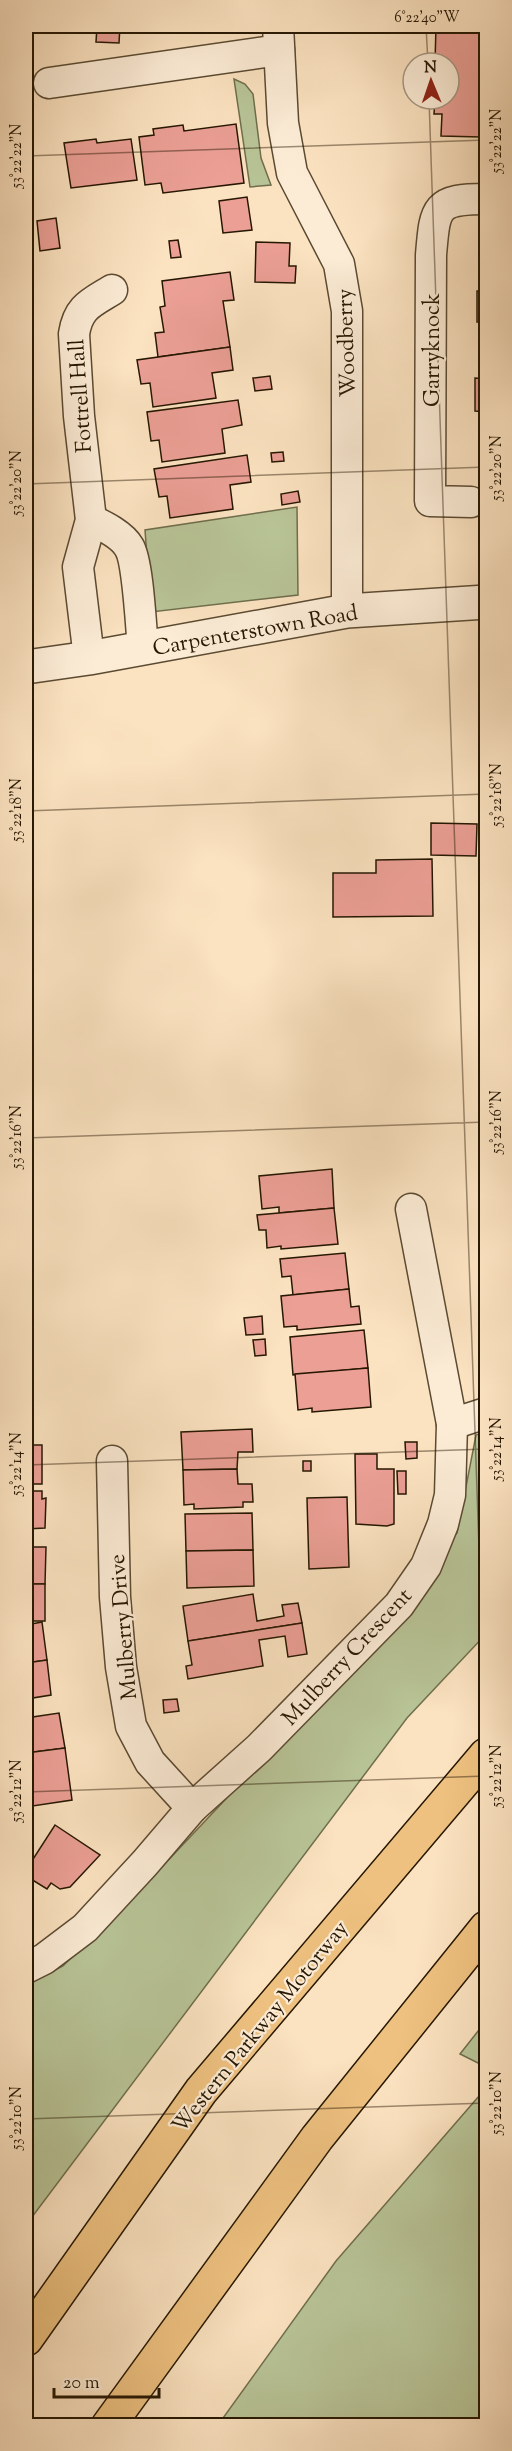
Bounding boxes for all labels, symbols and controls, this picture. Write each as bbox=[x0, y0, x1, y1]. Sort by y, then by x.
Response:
text: 6°22'40"W bbox=[394, 8, 460, 29]
north arrow bbox=[401, 51, 461, 111]
text: N bbox=[424, 57, 438, 80]
text: 53°22'22"N bbox=[487, 109, 508, 174]
text: 53°22'22"N bbox=[7, 124, 28, 189]
street label: Woodberry bbox=[330, 288, 366, 398]
street label: Garryknock bbox=[418, 293, 450, 407]
street label: Fottrell Hall bbox=[62, 338, 102, 454]
text: 53°22'20"N bbox=[487, 435, 508, 502]
text: 53°22'20"N bbox=[7, 450, 28, 517]
street label: Carpenterstown Road bbox=[150, 598, 361, 666]
text: 53°22'18"N bbox=[487, 763, 508, 828]
text: 53°22'18"N bbox=[7, 778, 28, 843]
text: 53°22'16"N bbox=[487, 1090, 508, 1155]
text: 53°22'16"N bbox=[7, 1105, 28, 1170]
text: 53°22'14"N bbox=[487, 1417, 508, 1482]
text: 53°22'14"N bbox=[7, 1432, 28, 1497]
street label: Mulberry Drive bbox=[103, 1553, 147, 1701]
street label: Mulberry Crescent bbox=[276, 1582, 421, 1734]
text: 53°22'12"N bbox=[487, 1745, 508, 1808]
text: 53°22'12"N bbox=[7, 1760, 28, 1823]
street label: Western Parkway Motorway bbox=[165, 1915, 357, 2141]
text: 53°22'10"N bbox=[487, 2071, 508, 2136]
text: 53°22'10"N bbox=[7, 2086, 28, 2151]
scale bar bbox=[54, 2361, 159, 2399]
text: 20 m bbox=[63, 2371, 100, 2397]

